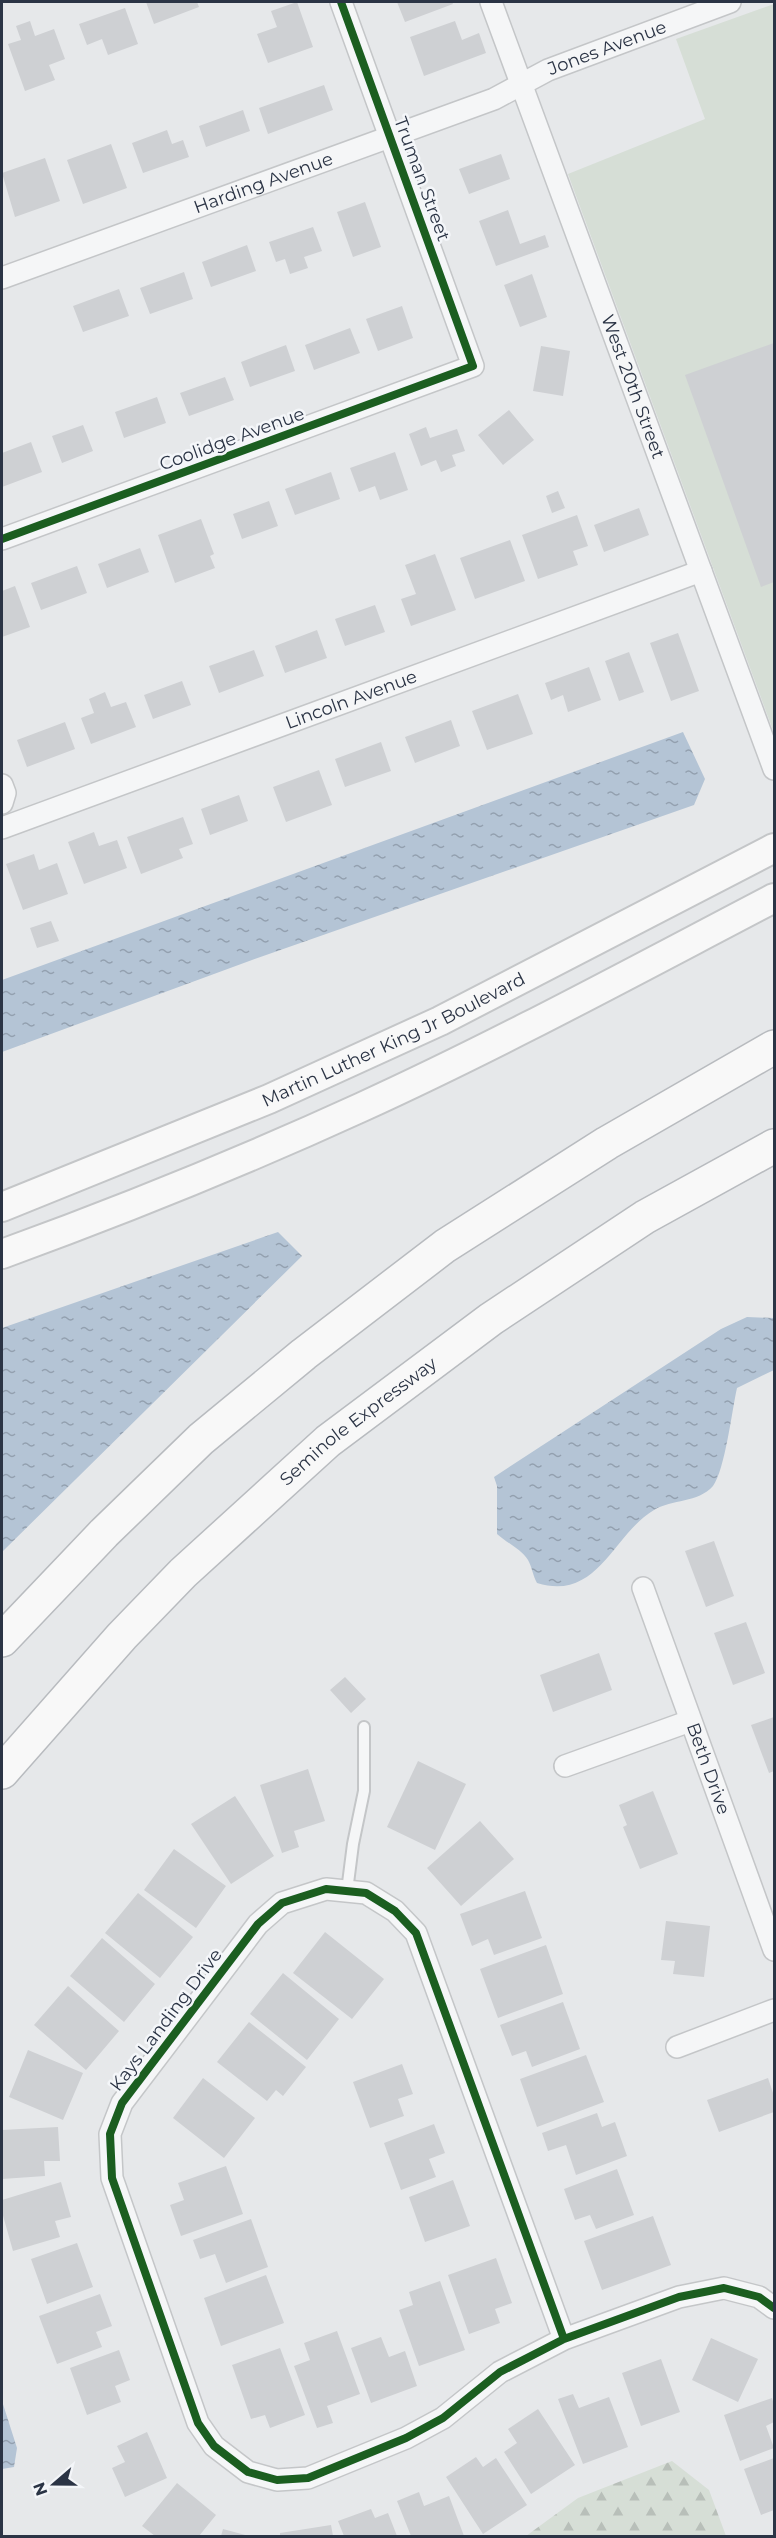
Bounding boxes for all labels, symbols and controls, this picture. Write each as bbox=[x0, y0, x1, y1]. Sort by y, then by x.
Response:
street label: Jones Avenue bbox=[544, 16, 670, 80]
street label: Truman Street bbox=[389, 114, 455, 244]
street label: Harding Avenue bbox=[191, 148, 336, 218]
street label: West 20th Street bbox=[596, 312, 669, 462]
street label: Coolidge Avenue bbox=[157, 403, 308, 475]
street label: Lincoln Avenue bbox=[282, 665, 420, 734]
street label: Martin Luther King Jr Boulevard bbox=[259, 968, 529, 1112]
street label: Seminole Expressway bbox=[275, 1352, 441, 1490]
street label: Beth Drive bbox=[682, 1720, 735, 1817]
street label: Kays Landing Drive bbox=[105, 1944, 227, 2096]
north arrow bbox=[24, 2454, 84, 2514]
text: N bbox=[29, 2480, 52, 2498]

